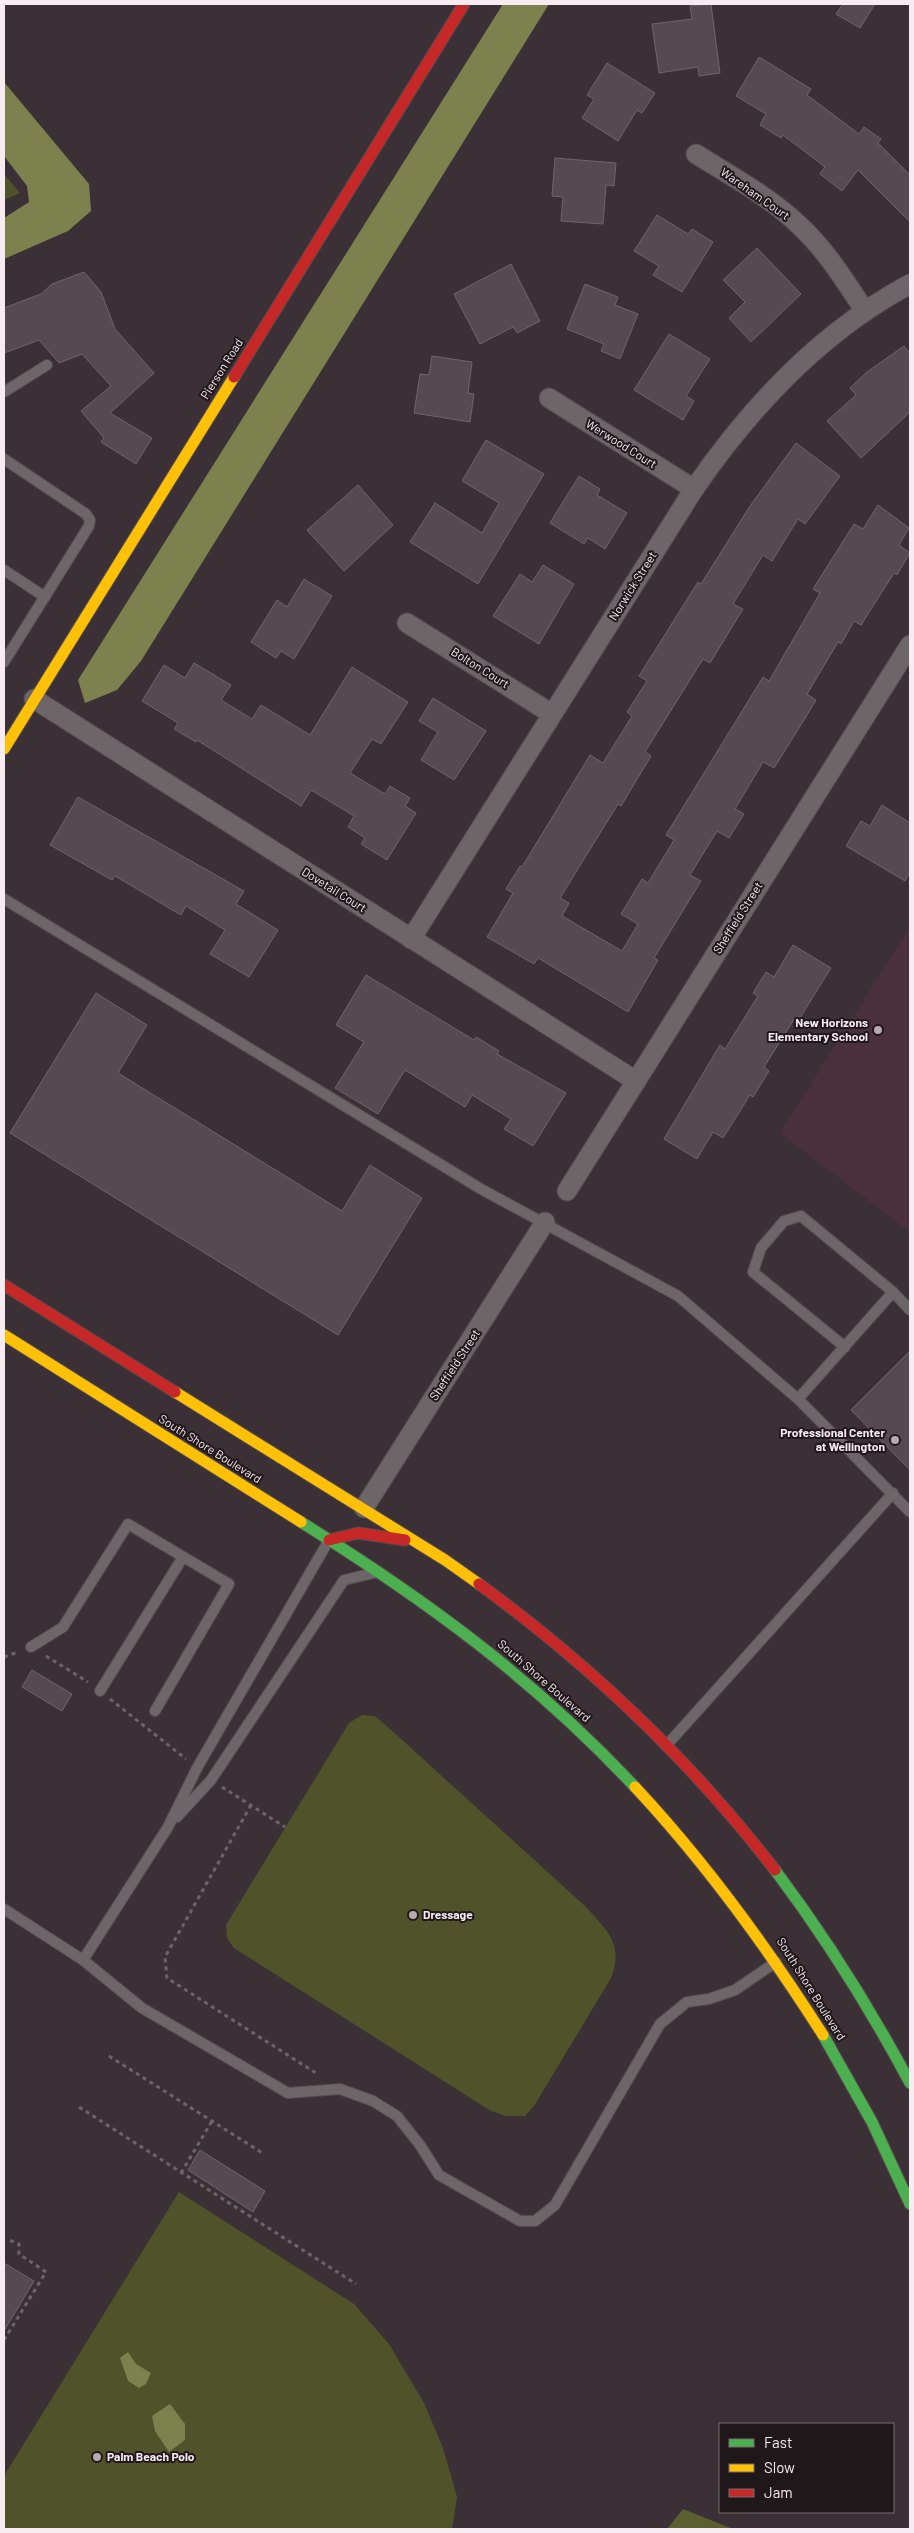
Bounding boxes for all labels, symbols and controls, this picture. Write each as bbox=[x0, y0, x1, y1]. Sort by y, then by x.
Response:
street label: Wareham Court bbox=[718, 164, 793, 222]
street label: Pierson Road bbox=[197, 336, 245, 401]
street label: Werwood Court bbox=[584, 416, 659, 470]
street label: Norwick Street bbox=[605, 548, 659, 622]
street label: Bolton Court bbox=[449, 644, 512, 690]
street label: Dovetail Court bbox=[300, 864, 369, 915]
street label: Sheffield Street bbox=[710, 879, 765, 956]
place label: New Horizons Elementary School bbox=[768, 1015, 868, 1043]
marker: New Horizons Elementary School bbox=[872, 1024, 884, 1036]
street label: Sheffield Street bbox=[426, 1326, 482, 1403]
street label: South Shore Boulevard bbox=[157, 1411, 264, 1485]
place label: Professional Center at Wellington bbox=[780, 1425, 885, 1453]
marker: Professional Center at Wellington bbox=[889, 1434, 901, 1446]
street label: South Shore Boulevard bbox=[495, 1636, 594, 1724]
place label: Dressage bbox=[423, 1907, 473, 1921]
marker: Dressage bbox=[407, 1909, 419, 1921]
street label: South Shore Boulevard bbox=[775, 1935, 849, 2042]
legend bbox=[719, 2423, 894, 2513]
text: Fast bbox=[764, 2433, 792, 2451]
place label: Palm Beach Polo bbox=[107, 2449, 195, 2463]
marker: Palm Beach Polo bbox=[91, 2451, 103, 2463]
text: Slow bbox=[764, 2458, 795, 2476]
text: Jam bbox=[764, 2483, 793, 2501]

